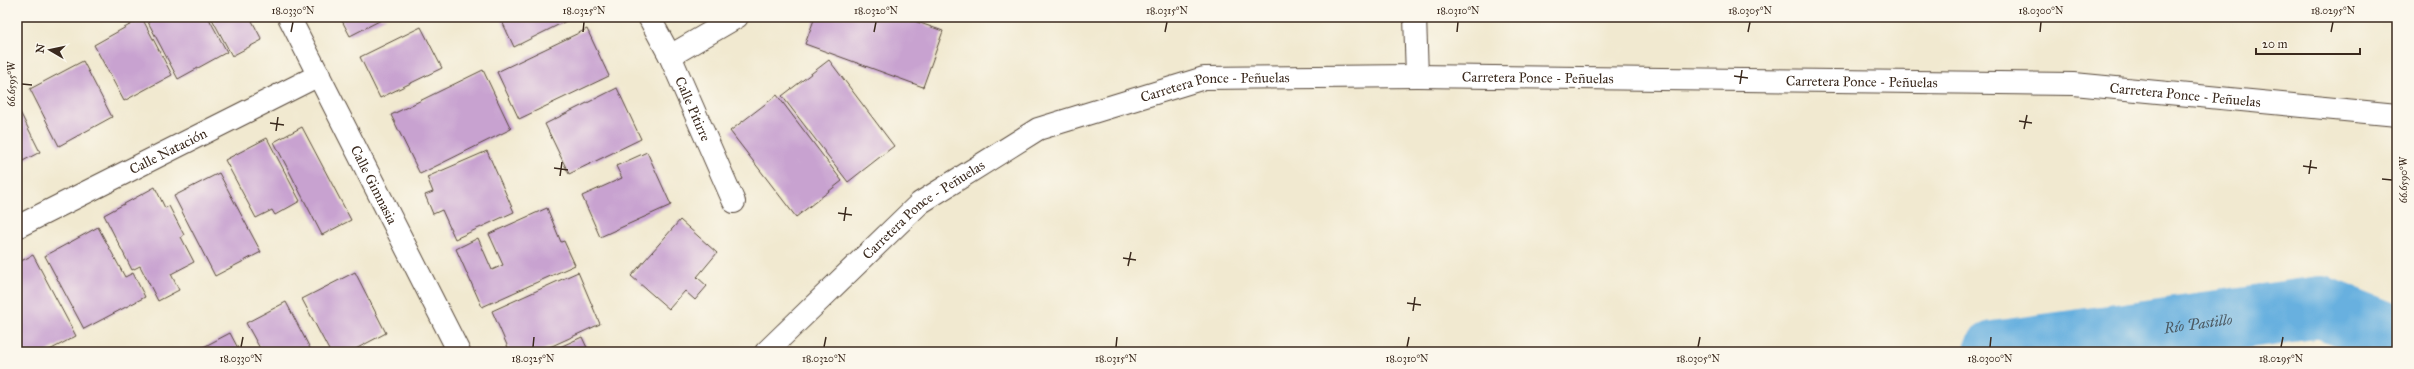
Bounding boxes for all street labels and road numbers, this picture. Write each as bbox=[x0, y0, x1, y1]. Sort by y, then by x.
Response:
street label: Carretera Ponce - Peñuelas bbox=[1462, 68, 1614, 87]
street label: Carretera Ponce - Peñuelas bbox=[1138, 69, 1290, 106]
street label: Carretera Ponce - Peñuelas bbox=[1786, 72, 1938, 91]
street label: Calle Pitirre bbox=[672, 74, 715, 144]
street label: Carretera Ponce - Peñuelas bbox=[2109, 79, 2262, 110]
street label: Calle Natación bbox=[126, 124, 210, 178]
street label: Calle Gimnasia bbox=[347, 142, 401, 227]
street label: Carretera Ponce - Peñuelas bbox=[859, 156, 988, 263]

